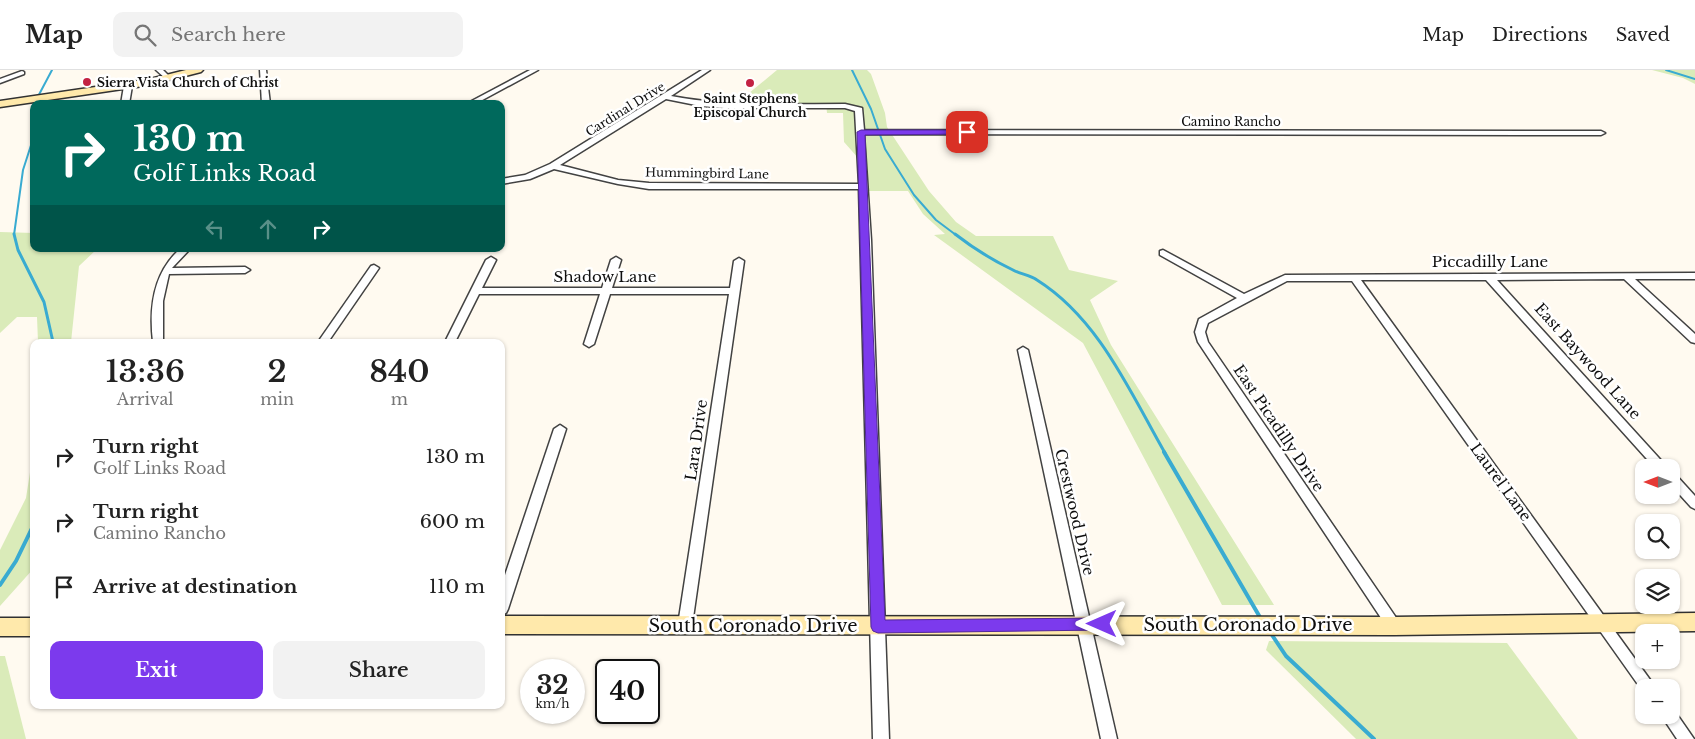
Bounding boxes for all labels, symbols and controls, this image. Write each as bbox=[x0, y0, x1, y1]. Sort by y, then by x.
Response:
search box bbox=[113, 12, 463, 57]
text: Map bbox=[25, 20, 83, 49]
icon: search bbox=[131, 21, 159, 49]
text: Search here bbox=[171, 23, 286, 46]
text: Map bbox=[1422, 24, 1464, 46]
text: Directions bbox=[1492, 24, 1588, 46]
text: Saved bbox=[1616, 24, 1670, 46]
place label: Sierra Vista Church of Christ bbox=[97, 75, 279, 90]
marker: Sierra Vista Church of Christ bbox=[81, 76, 93, 88]
marker: Saint Stephens Episcopal Church bbox=[744, 77, 756, 89]
street label: Cardinal Drive bbox=[583, 79, 668, 139]
place label: Saint Stephens Episcopal Church bbox=[693, 91, 807, 120]
pin bbox=[946, 111, 988, 153]
street label: Camino Rancho bbox=[1181, 114, 1281, 129]
text: 130 m bbox=[133, 117, 245, 160]
icon: arrive bbox=[953, 118, 981, 146]
icon: right bbox=[50, 120, 115, 185]
text: Golf Links Road bbox=[133, 160, 316, 187]
street label: Hummingbird Lane bbox=[645, 164, 769, 182]
icon: left bbox=[201, 215, 229, 243]
icon: ahead bbox=[254, 215, 282, 243]
icon: right bbox=[307, 215, 335, 243]
street label: Piccadilly Lane bbox=[1432, 252, 1548, 271]
street label: Shadow Lane bbox=[554, 267, 656, 286]
street label: East Baywood Lane bbox=[1531, 299, 1645, 423]
text: 13:36 bbox=[105, 353, 185, 390]
text: 2 bbox=[267, 353, 287, 390]
text: 840 bbox=[369, 353, 430, 390]
street label: East Picadilly Drive bbox=[1229, 361, 1329, 495]
text: Arrival bbox=[117, 389, 173, 409]
text: min bbox=[260, 389, 294, 409]
text: m bbox=[391, 389, 408, 409]
street label: Lara Drive bbox=[681, 398, 711, 482]
text: Turn right bbox=[93, 435, 199, 458]
street label: Laurel Lane bbox=[1466, 439, 1536, 525]
icon: right bbox=[50, 443, 78, 471]
text: 130 m bbox=[425, 445, 485, 468]
street label: Crestwood Drive bbox=[1051, 447, 1099, 577]
text: Golf Links Road bbox=[93, 458, 226, 478]
north arrow bbox=[1635, 459, 1680, 504]
map controls bbox=[1635, 459, 1680, 724]
text: Turn right bbox=[93, 500, 199, 523]
icon: right bbox=[50, 508, 78, 536]
text: 600 m bbox=[420, 510, 485, 533]
button: search bbox=[1635, 514, 1680, 559]
text: Camino Rancho bbox=[93, 523, 226, 543]
button: layers bbox=[1635, 569, 1680, 614]
icon: arrive bbox=[50, 573, 78, 601]
text: Arrive at destination bbox=[93, 575, 297, 598]
text: 110 m bbox=[429, 575, 485, 598]
position arrow bbox=[1075, 597, 1127, 649]
street label: South Coronado Drive bbox=[1143, 614, 1353, 636]
street label: South Coronado Drive bbox=[648, 615, 858, 637]
button: + bbox=[1635, 624, 1680, 669]
button: Exit bbox=[50, 641, 263, 699]
button: Share bbox=[273, 641, 485, 699]
speed limit sign: 40 bbox=[595, 659, 660, 724]
text: 32 bbox=[536, 670, 569, 701]
button: − bbox=[1635, 679, 1680, 724]
text: km/h bbox=[535, 696, 570, 711]

